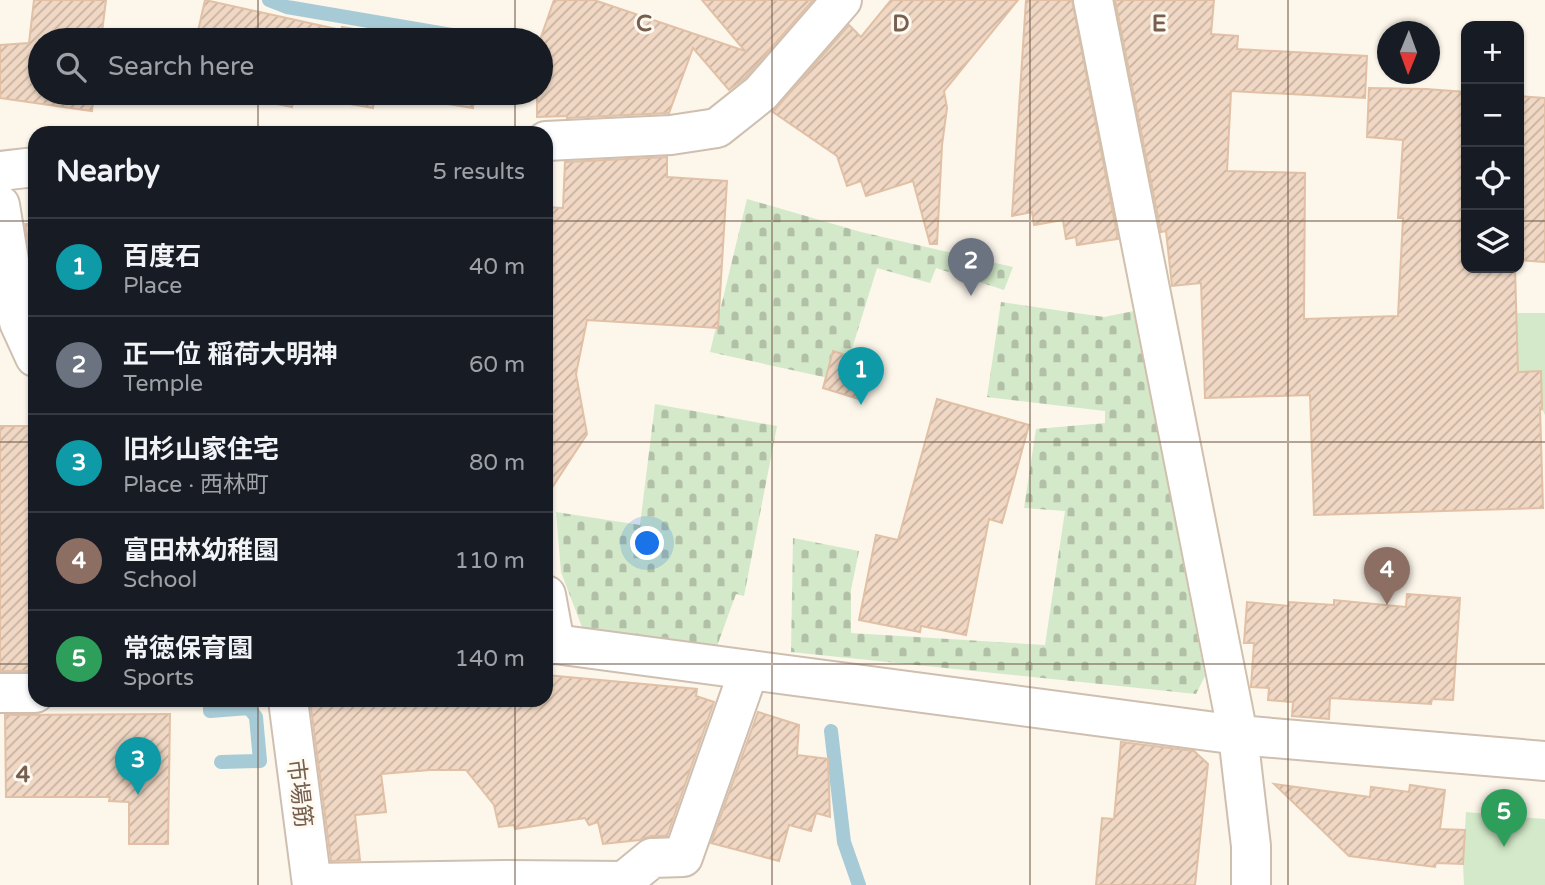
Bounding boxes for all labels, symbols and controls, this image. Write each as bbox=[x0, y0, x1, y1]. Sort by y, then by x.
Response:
text: C bbox=[636, 10, 652, 38]
text: D bbox=[892, 10, 910, 38]
text: E bbox=[1152, 10, 1166, 38]
north arrow bbox=[1377, 21, 1440, 84]
map controls bbox=[1461, 21, 1524, 273]
button: + bbox=[1461, 21, 1524, 84]
search box bbox=[28, 28, 553, 105]
icon: search bbox=[52, 48, 90, 86]
text: Search here bbox=[108, 51, 254, 82]
button: − bbox=[1461, 84, 1524, 147]
button: locate bbox=[1461, 147, 1524, 210]
text: Nearby bbox=[56, 153, 160, 190]
text: 5 results bbox=[432, 158, 525, 186]
button: layers bbox=[1461, 210, 1524, 273]
pin: 2 bbox=[948, 238, 994, 296]
text: 百度石 bbox=[123, 241, 201, 272]
text: 1 bbox=[72, 253, 86, 281]
text: 40 m bbox=[469, 253, 525, 281]
text: Place bbox=[123, 272, 182, 300]
text: 正一位 稲荷大明神 bbox=[123, 339, 338, 370]
pin: 1 bbox=[838, 347, 884, 405]
text: 2 bbox=[72, 351, 86, 379]
text: 60 m bbox=[469, 351, 525, 379]
text: Temple bbox=[123, 370, 203, 398]
text: 旧杉山家住宅 bbox=[123, 434, 279, 465]
text: 3 bbox=[72, 449, 86, 477]
text: 80 m bbox=[469, 449, 525, 477]
text: Place · 西林町 bbox=[123, 471, 269, 499]
your location bbox=[630, 526, 664, 560]
text: 富田林幼稚園 bbox=[123, 535, 279, 566]
text: 4 bbox=[72, 547, 86, 575]
text: 110 m bbox=[455, 547, 525, 575]
pin: 4 bbox=[1364, 547, 1410, 605]
text: School bbox=[123, 566, 197, 594]
text: 常徳保育園 bbox=[123, 633, 253, 664]
text: 5 bbox=[72, 645, 86, 673]
text: 140 m bbox=[455, 645, 525, 673]
text: Sports bbox=[123, 664, 194, 692]
pin: 3 bbox=[115, 737, 161, 795]
street label: 市場筋 bbox=[281, 757, 317, 829]
text: 4 bbox=[16, 761, 31, 789]
pin: 5 bbox=[1481, 789, 1527, 847]

